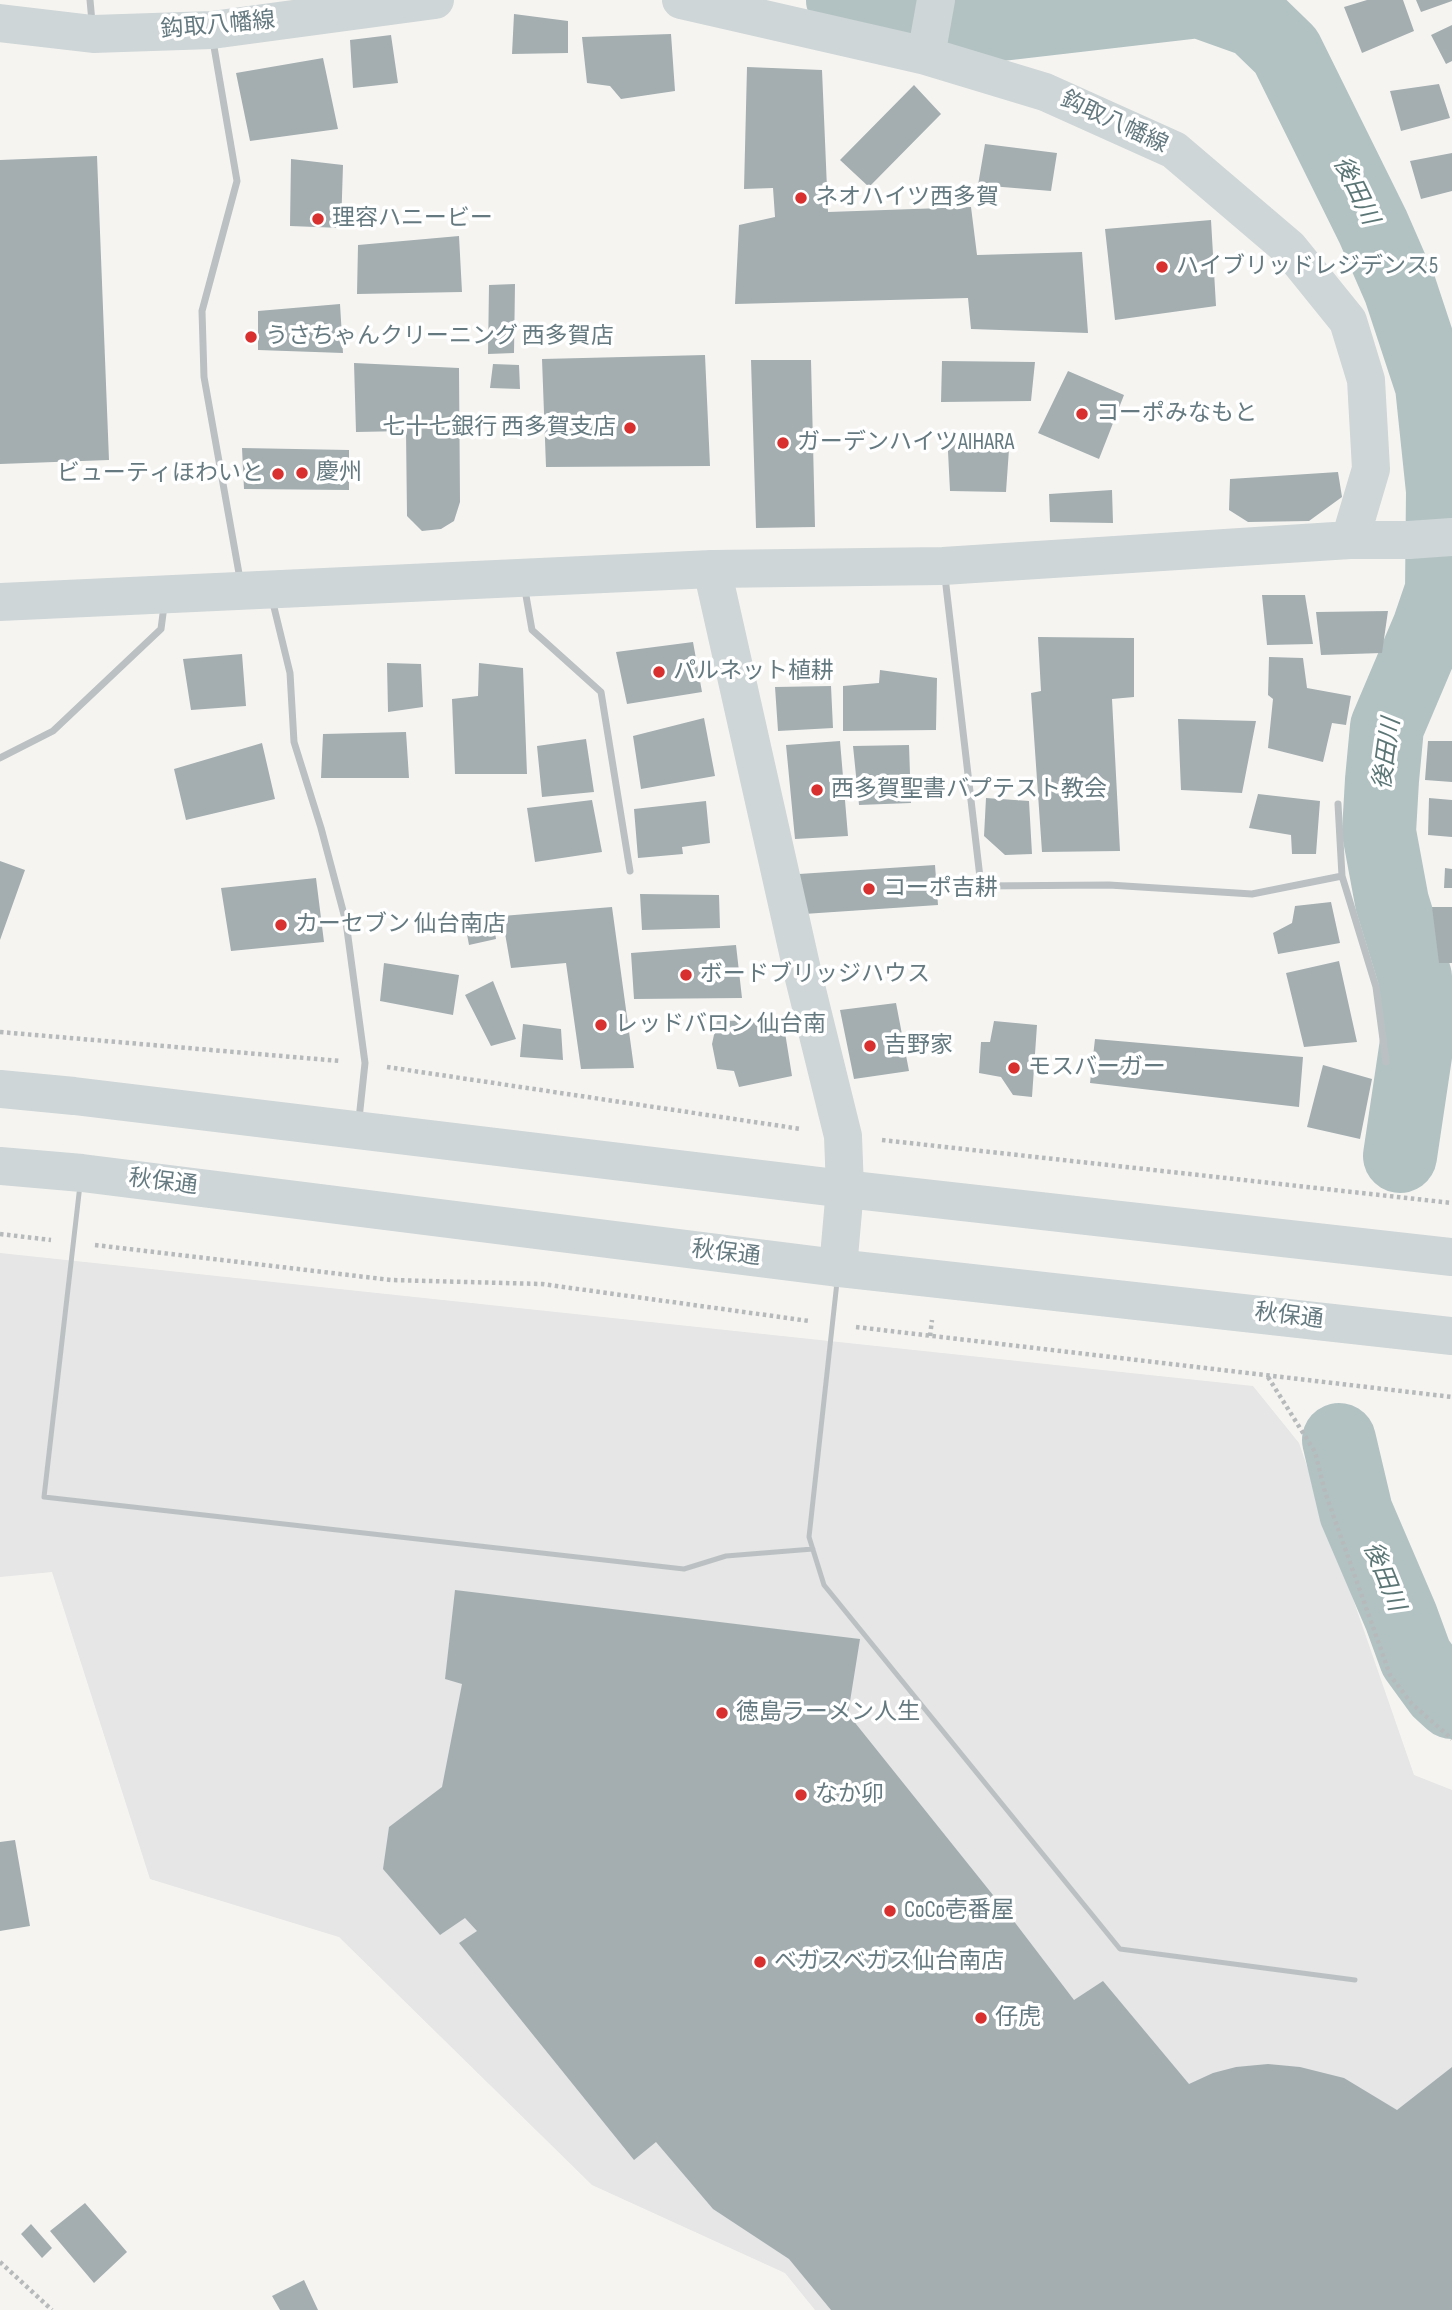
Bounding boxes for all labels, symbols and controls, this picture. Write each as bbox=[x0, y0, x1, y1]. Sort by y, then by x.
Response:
street label: 鈎取八幡線 bbox=[160, 7, 276, 45]
street label: 鈎取八幡線 bbox=[1056, 86, 1172, 160]
water label: 後田川 bbox=[1326, 152, 1384, 230]
place label: ネオハイツ西多賀 bbox=[815, 184, 999, 212]
marker: ネオハイツ西多賀 bbox=[793, 190, 809, 206]
place label: 理容ハニービー bbox=[332, 205, 493, 233]
marker: 理容ハニービー bbox=[310, 211, 326, 227]
place label: ハイブリッドレジデンス5 bbox=[1176, 253, 1438, 281]
marker: ハイブリッドレジデンス5 bbox=[1154, 259, 1170, 275]
place label: うさちゃんクリーニング 西多賀店 bbox=[265, 323, 614, 351]
marker: うさちゃんクリーニング 西多賀店 bbox=[243, 329, 259, 345]
place label: コーポみなもと bbox=[1096, 400, 1257, 428]
marker: コーポみなもと bbox=[1074, 406, 1090, 422]
place label: 七十七銀行 西多賀支店 bbox=[382, 414, 616, 442]
marker: 七十七銀行 西多賀支店 bbox=[622, 420, 638, 436]
place label: ガーデンハイツAIHARA bbox=[797, 429, 1014, 457]
marker: ガーデンハイツAIHARA bbox=[775, 435, 791, 451]
place label: 慶州 bbox=[316, 459, 362, 487]
place label: ビューティほわいと bbox=[57, 460, 264, 488]
marker: 慶州 bbox=[294, 465, 310, 481]
marker: ビューティほわいと bbox=[270, 466, 286, 482]
place label: パルネット植耕 bbox=[673, 658, 834, 686]
marker: パルネット植耕 bbox=[651, 664, 667, 680]
water label: 後田川 bbox=[1369, 716, 1407, 792]
place label: 西多賀聖書バプテスト教会 bbox=[831, 776, 1107, 804]
marker: 西多賀聖書バプテスト教会 bbox=[809, 782, 825, 798]
place label: コーポ吉耕 bbox=[883, 875, 998, 903]
marker: コーポ吉耕 bbox=[861, 881, 877, 897]
place label: カーセブン 仙台南店 bbox=[295, 911, 506, 939]
marker: カーセブン 仙台南店 bbox=[273, 917, 289, 933]
place label: ボードブリッジハウス bbox=[700, 961, 930, 989]
marker: ボードブリッジハウス bbox=[678, 967, 694, 983]
place label: レッドバロン 仙台南 bbox=[615, 1011, 826, 1039]
marker: レッドバロン 仙台南 bbox=[593, 1017, 609, 1033]
place label: 吉野家 bbox=[884, 1032, 953, 1060]
marker: 吉野家 bbox=[862, 1038, 878, 1054]
place label: モスバーガー bbox=[1028, 1054, 1166, 1082]
marker: モスバーガー bbox=[1006, 1060, 1022, 1076]
street label: 秋保通 bbox=[127, 1165, 199, 1201]
street label: 秋保通 bbox=[690, 1236, 762, 1272]
street label: 秋保通 bbox=[1253, 1299, 1325, 1335]
water label: 後田川 bbox=[1356, 1538, 1410, 1616]
place label: 徳島ラーメン人生 bbox=[736, 1699, 920, 1727]
marker: 徳島ラーメン人生 bbox=[714, 1705, 730, 1721]
place label: なか卯 bbox=[815, 1781, 884, 1809]
marker: なか卯 bbox=[793, 1787, 809, 1803]
place label: CoCo壱番屋 bbox=[904, 1897, 1014, 1925]
marker: CoCo壱番屋 bbox=[882, 1903, 898, 1919]
place label: ベガスベガス仙台南店 bbox=[774, 1948, 1004, 1976]
marker: ベガスベガス仙台南店 bbox=[752, 1954, 768, 1970]
place label: 仔虎 bbox=[995, 2004, 1041, 2032]
marker: 仔虎 bbox=[973, 2010, 989, 2026]

